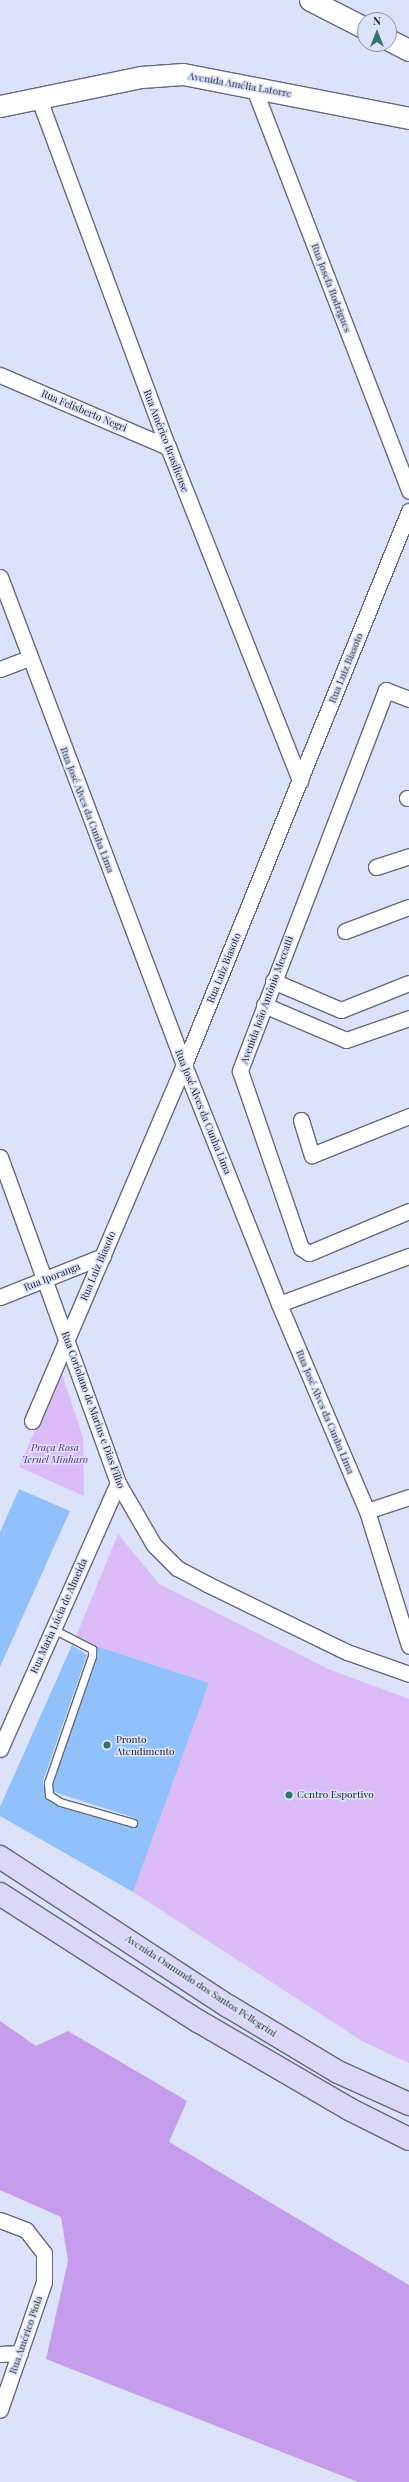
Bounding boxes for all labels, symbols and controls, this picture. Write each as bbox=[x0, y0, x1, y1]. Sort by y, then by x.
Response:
north arrow bbox=[357, 12, 397, 52]
text: N bbox=[373, 13, 381, 28]
street label: Avenida Amélia Latorre bbox=[187, 70, 293, 100]
street label: Rua Josefa Rodrigues bbox=[308, 242, 354, 334]
street label: Rua Felisberto Negri bbox=[39, 388, 129, 434]
street label: Rua Américo Brasiliense bbox=[141, 388, 191, 494]
street label: Rua Luiz Biasoto bbox=[326, 631, 366, 705]
street label: Rua José Alves da Cunha Lima bbox=[57, 745, 117, 875]
street label: Rua Luiz Biasoto bbox=[204, 931, 244, 1005]
street label: Avenida João Antônio Meccatti bbox=[238, 934, 296, 1066]
street label: Rua José Alves da Cunha Lima bbox=[172, 1048, 234, 1176]
street label: Rua Luiz Biasoto bbox=[78, 1229, 118, 1303]
street label: Rua Iporanga bbox=[22, 1260, 82, 1294]
street label: Rua Coriolano de Marins e Dias Filho bbox=[59, 1330, 127, 1490]
street label: Rua José Alves da Cunha Lima bbox=[293, 1348, 357, 1476]
park label: Praça Rosa Teruel Minharo bbox=[22, 1441, 88, 1464]
street label: Rua Maria Lúcia de Almeida bbox=[28, 1556, 90, 1676]
place label: Pronto Atendimento bbox=[116, 1733, 175, 1756]
marker: Pronto Atendimento bbox=[101, 1739, 113, 1751]
place label: Centro Esportivo bbox=[297, 1789, 374, 1801]
marker: Centro Esportivo bbox=[284, 1790, 294, 1800]
street label: Avenida Osmundo dos Santos Pellegrini bbox=[123, 1932, 279, 2040]
street label: Rua Américo Piola bbox=[7, 2294, 45, 2376]

